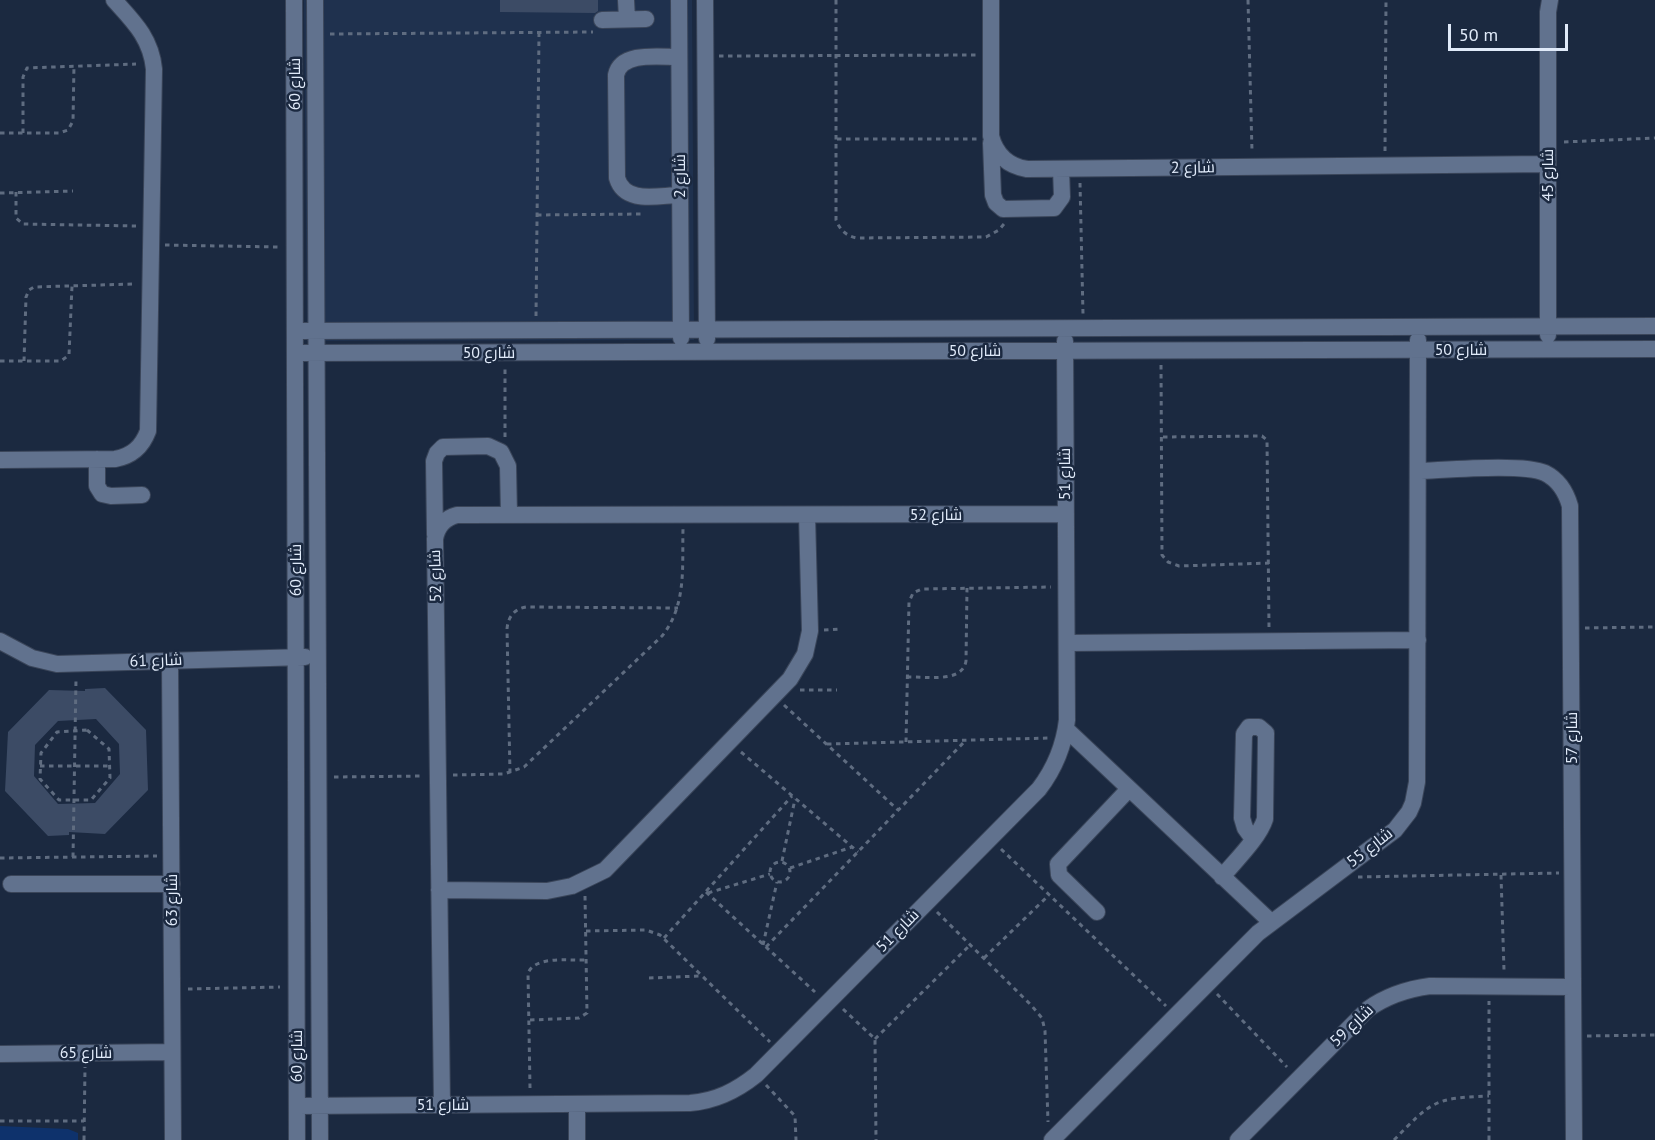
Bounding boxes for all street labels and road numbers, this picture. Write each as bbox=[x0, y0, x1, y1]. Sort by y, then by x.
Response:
street label: شارع 60 bbox=[285, 58, 305, 110]
street label: شارع 45 bbox=[1538, 149, 1558, 201]
street label: شارع 2 bbox=[670, 154, 690, 198]
street label: شارع 2 bbox=[1171, 158, 1215, 178]
street label: شارع 50 bbox=[1435, 340, 1487, 360]
street label: شارع 50 bbox=[949, 341, 1001, 361]
street label: شارع 50 bbox=[463, 343, 515, 363]
street label: شارع 51 bbox=[1055, 448, 1075, 500]
street label: شارع 52 bbox=[910, 505, 962, 525]
street label: شارع 60 bbox=[286, 544, 306, 596]
street label: شارع 52 bbox=[426, 549, 446, 603]
street label: شارع 61 bbox=[129, 650, 183, 672]
street label: شارع 57 bbox=[1562, 712, 1582, 764]
street label: شارع 55 bbox=[1343, 824, 1397, 872]
street label: شارع 63 bbox=[162, 874, 182, 926]
street label: شارع 51 bbox=[873, 906, 923, 956]
street label: شارع 59 bbox=[1326, 1001, 1378, 1051]
street label: شارع 60 bbox=[287, 1030, 307, 1082]
street label: شارع 65 bbox=[60, 1043, 112, 1063]
street label: شارع 51 bbox=[417, 1095, 469, 1115]

